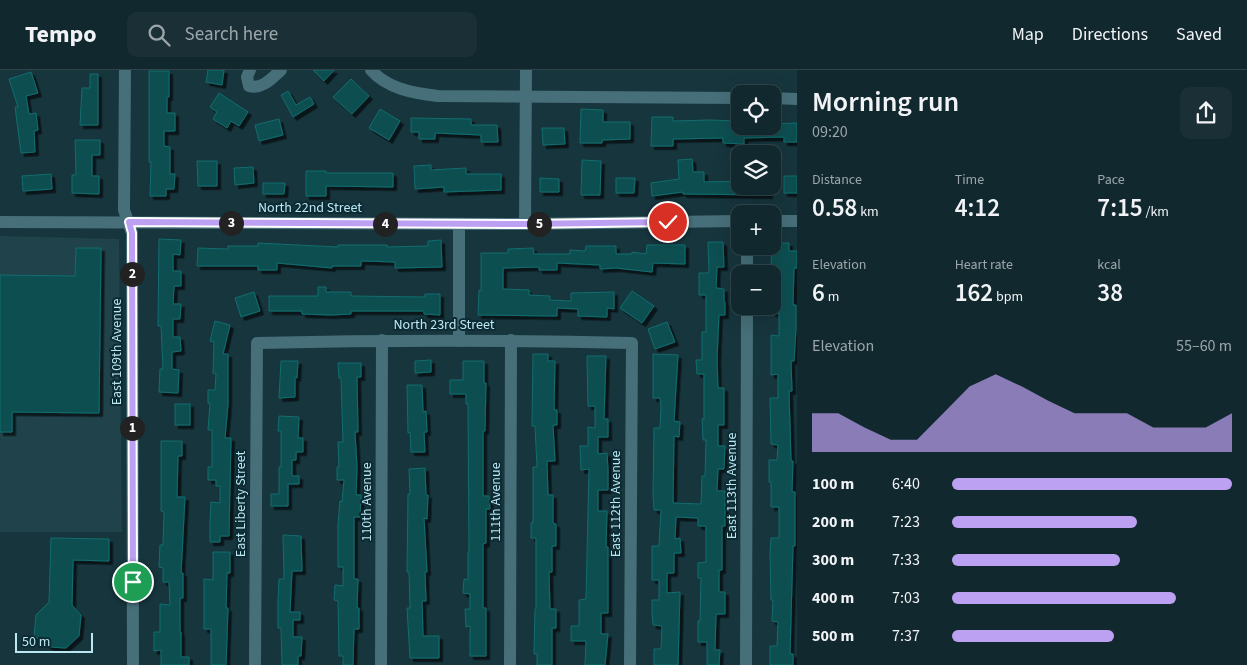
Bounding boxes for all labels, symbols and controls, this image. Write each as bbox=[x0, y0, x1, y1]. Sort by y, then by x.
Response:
search box bbox=[127, 12, 477, 57]
text: Tempo bbox=[25, 17, 97, 52]
icon: search bbox=[145, 21, 173, 49]
text: Search here bbox=[185, 21, 278, 48]
text: Map bbox=[1012, 22, 1044, 47]
text: Directions bbox=[1072, 22, 1148, 47]
text: Saved bbox=[1176, 22, 1222, 47]
text: Morning run bbox=[812, 82, 959, 122]
map controls bbox=[731, 85, 781, 315]
button: locate bbox=[731, 85, 781, 135]
button: share bbox=[1180, 87, 1232, 139]
text: 09:20 bbox=[812, 121, 848, 143]
button: layers bbox=[731, 145, 781, 195]
text: Distance bbox=[812, 170, 862, 190]
text: Time bbox=[955, 170, 984, 190]
text: Pace bbox=[1097, 170, 1125, 190]
text: 0.58 bbox=[812, 190, 857, 226]
text: 4:12 bbox=[955, 190, 1000, 226]
text: 7:15 bbox=[1097, 190, 1143, 226]
street label: North 22nd Street bbox=[258, 198, 362, 218]
pin bbox=[647, 201, 689, 243]
text: km bbox=[857, 202, 879, 222]
text: /km bbox=[1143, 202, 1169, 222]
button: + bbox=[731, 205, 781, 255]
icon: check bbox=[654, 208, 682, 236]
pin: 3 bbox=[218, 210, 244, 236]
pin: 4 bbox=[372, 212, 398, 236]
pin: 5 bbox=[526, 212, 552, 236]
text: 3 bbox=[228, 213, 235, 233]
text: 4 bbox=[382, 214, 389, 234]
text: 5 bbox=[536, 214, 543, 234]
text: Elevation bbox=[812, 255, 867, 275]
text: Heart rate bbox=[955, 255, 1013, 275]
text: kcal bbox=[1097, 255, 1121, 275]
pin: 2 bbox=[120, 262, 144, 286]
text: 2 bbox=[129, 264, 136, 284]
button: − bbox=[731, 265, 781, 315]
text: 6 bbox=[812, 275, 825, 311]
text: 162 bbox=[955, 275, 993, 311]
text: 38 bbox=[1097, 275, 1123, 311]
text: m bbox=[825, 287, 839, 307]
text: bpm bbox=[993, 287, 1023, 307]
street label: East 109th Avenue bbox=[107, 299, 127, 405]
street label: North 23rd Street bbox=[394, 315, 495, 335]
text: Elevation bbox=[812, 335, 874, 357]
text: 55–60 m bbox=[1176, 335, 1232, 357]
pin: 1 bbox=[120, 416, 144, 440]
text: 1 bbox=[129, 418, 136, 438]
street label: East 113th Avenue bbox=[722, 433, 742, 539]
street label: East Liberty Street bbox=[231, 450, 251, 557]
street label: East 112th Avenue bbox=[606, 451, 626, 557]
street label: 110th Avenue bbox=[357, 462, 377, 542]
street label: 111th Avenue bbox=[486, 462, 506, 542]
text: 100 m bbox=[812, 473, 854, 495]
text: 6:40 bbox=[892, 473, 920, 495]
text: 200 m bbox=[812, 511, 854, 533]
text: 7:23 bbox=[892, 511, 920, 533]
text: 300 m bbox=[812, 549, 854, 571]
text: 7:33 bbox=[892, 549, 920, 571]
pin bbox=[112, 561, 154, 603]
icon: arrive bbox=[119, 568, 147, 596]
text: 400 m bbox=[812, 587, 854, 609]
text: 7:03 bbox=[892, 587, 920, 609]
text: 500 m bbox=[812, 625, 854, 647]
text: 7:37 bbox=[892, 625, 920, 647]
scale bar bbox=[15, 630, 92, 653]
text: 50 m bbox=[22, 632, 50, 652]

